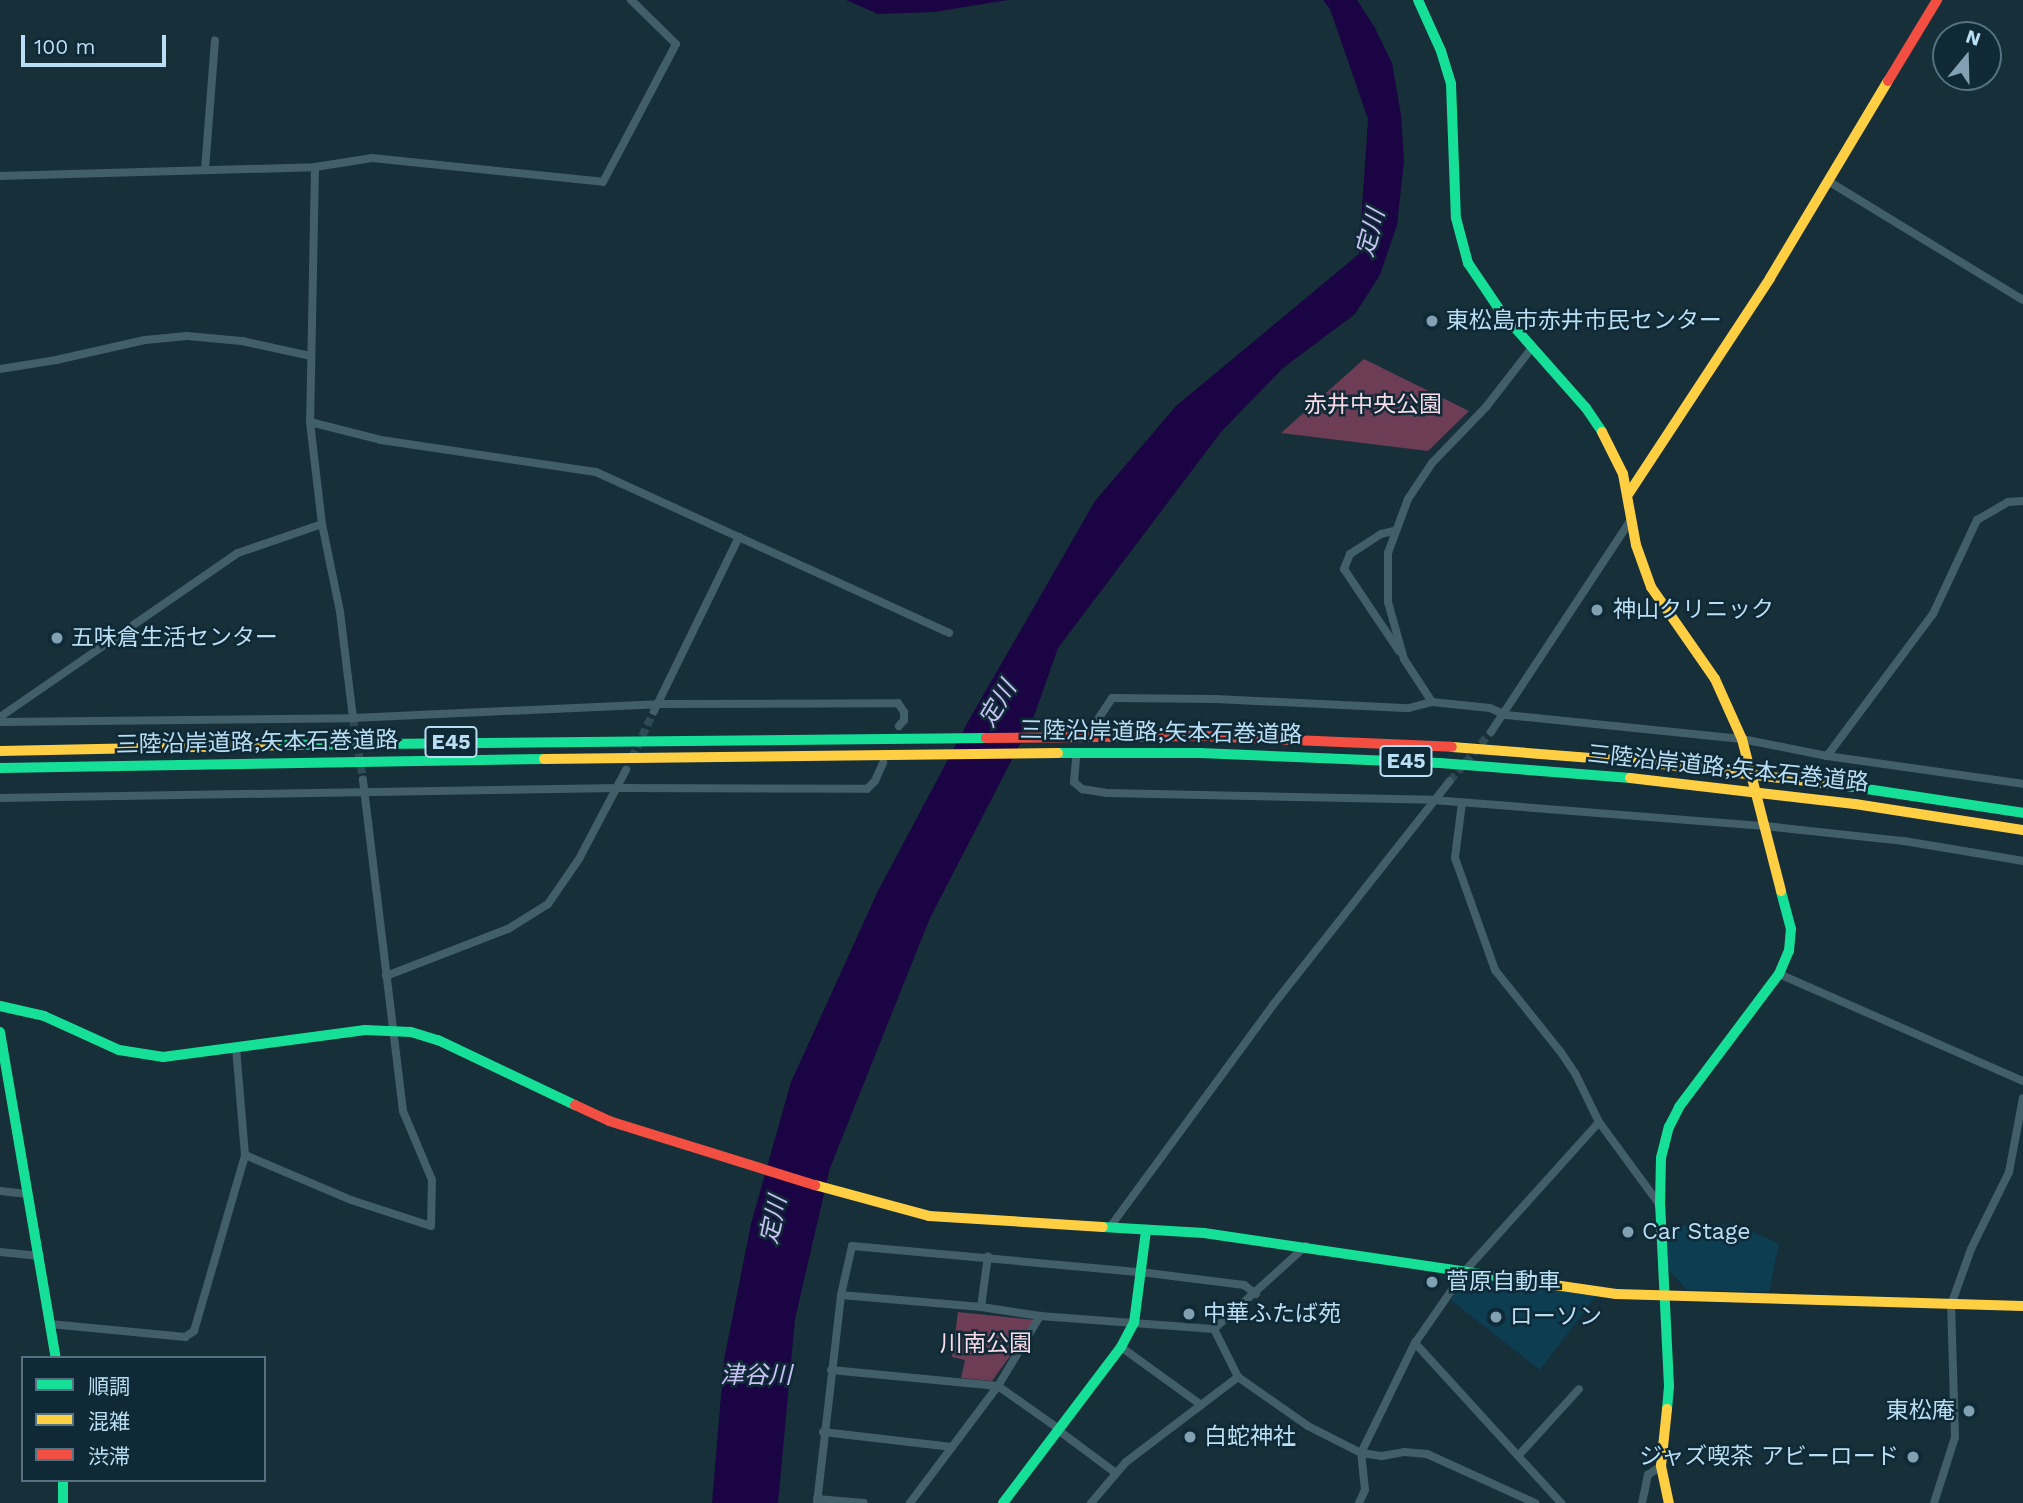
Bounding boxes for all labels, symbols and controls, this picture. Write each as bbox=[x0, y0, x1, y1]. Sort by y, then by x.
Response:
scale bar bbox=[24, 21, 170, 65]
north arrow bbox=[1932, 21, 2002, 91]
text: N bbox=[1963, 24, 1984, 51]
text: 100 m bbox=[34, 34, 96, 59]
water label: 定川 bbox=[1351, 206, 1391, 260]
place label: 東松島市赤井市民センター bbox=[1446, 307, 1722, 335]
marker: 東松島市赤井市民センター bbox=[1424, 313, 1440, 329]
park label: 赤井中央公園 bbox=[1304, 391, 1442, 419]
place label: 神山クリニック bbox=[1613, 596, 1774, 624]
marker: 神山クリニック bbox=[1587, 600, 1607, 620]
place label: 五味倉生活センター bbox=[71, 624, 278, 652]
marker: 五味倉生活センター bbox=[49, 630, 65, 646]
water label: 定川 bbox=[973, 676, 1023, 732]
street label: 三陸沿岸道路;矢本石巻道路 bbox=[1019, 717, 1303, 749]
road number: E45 bbox=[423, 724, 479, 760]
street label: 三陸沿岸道路;矢本石巻道路 bbox=[115, 727, 399, 759]
street label: 三陸沿岸道路;矢本石巻道路 bbox=[1586, 740, 1870, 798]
road number: E45 bbox=[1378, 744, 1434, 778]
water label: 定川 bbox=[755, 1194, 793, 1246]
place label: Car Stage bbox=[1642, 1218, 1751, 1246]
marker: Car Stage bbox=[1620, 1224, 1636, 1240]
place label: 菅原自動車 bbox=[1446, 1268, 1561, 1296]
marker: 菅原自動車 bbox=[1424, 1274, 1440, 1290]
place label: 中華ふたば苑 bbox=[1203, 1300, 1341, 1328]
place label: ローソン bbox=[1510, 1303, 1602, 1331]
marker: 中華ふたば苑 bbox=[1181, 1306, 1197, 1322]
marker: ローソン bbox=[1488, 1309, 1504, 1325]
park label: 川南公園 bbox=[940, 1330, 1032, 1358]
legend bbox=[21, 1356, 266, 1482]
water label: 津谷川 bbox=[720, 1362, 792, 1390]
text: 順調 bbox=[88, 1374, 130, 1399]
place label: 東松庵 bbox=[1886, 1397, 1955, 1425]
marker: 東松庵 bbox=[1961, 1403, 1977, 1419]
text: 混雑 bbox=[88, 1409, 130, 1434]
place label: 白蛇神社 bbox=[1204, 1423, 1296, 1451]
marker: 白蛇神社 bbox=[1182, 1429, 1198, 1445]
place label: ジャズ喫茶 アビーロード bbox=[1638, 1443, 1899, 1471]
text: 渋滞 bbox=[88, 1444, 130, 1469]
marker: ジャズ喫茶 アビーロード bbox=[1905, 1449, 1921, 1465]

